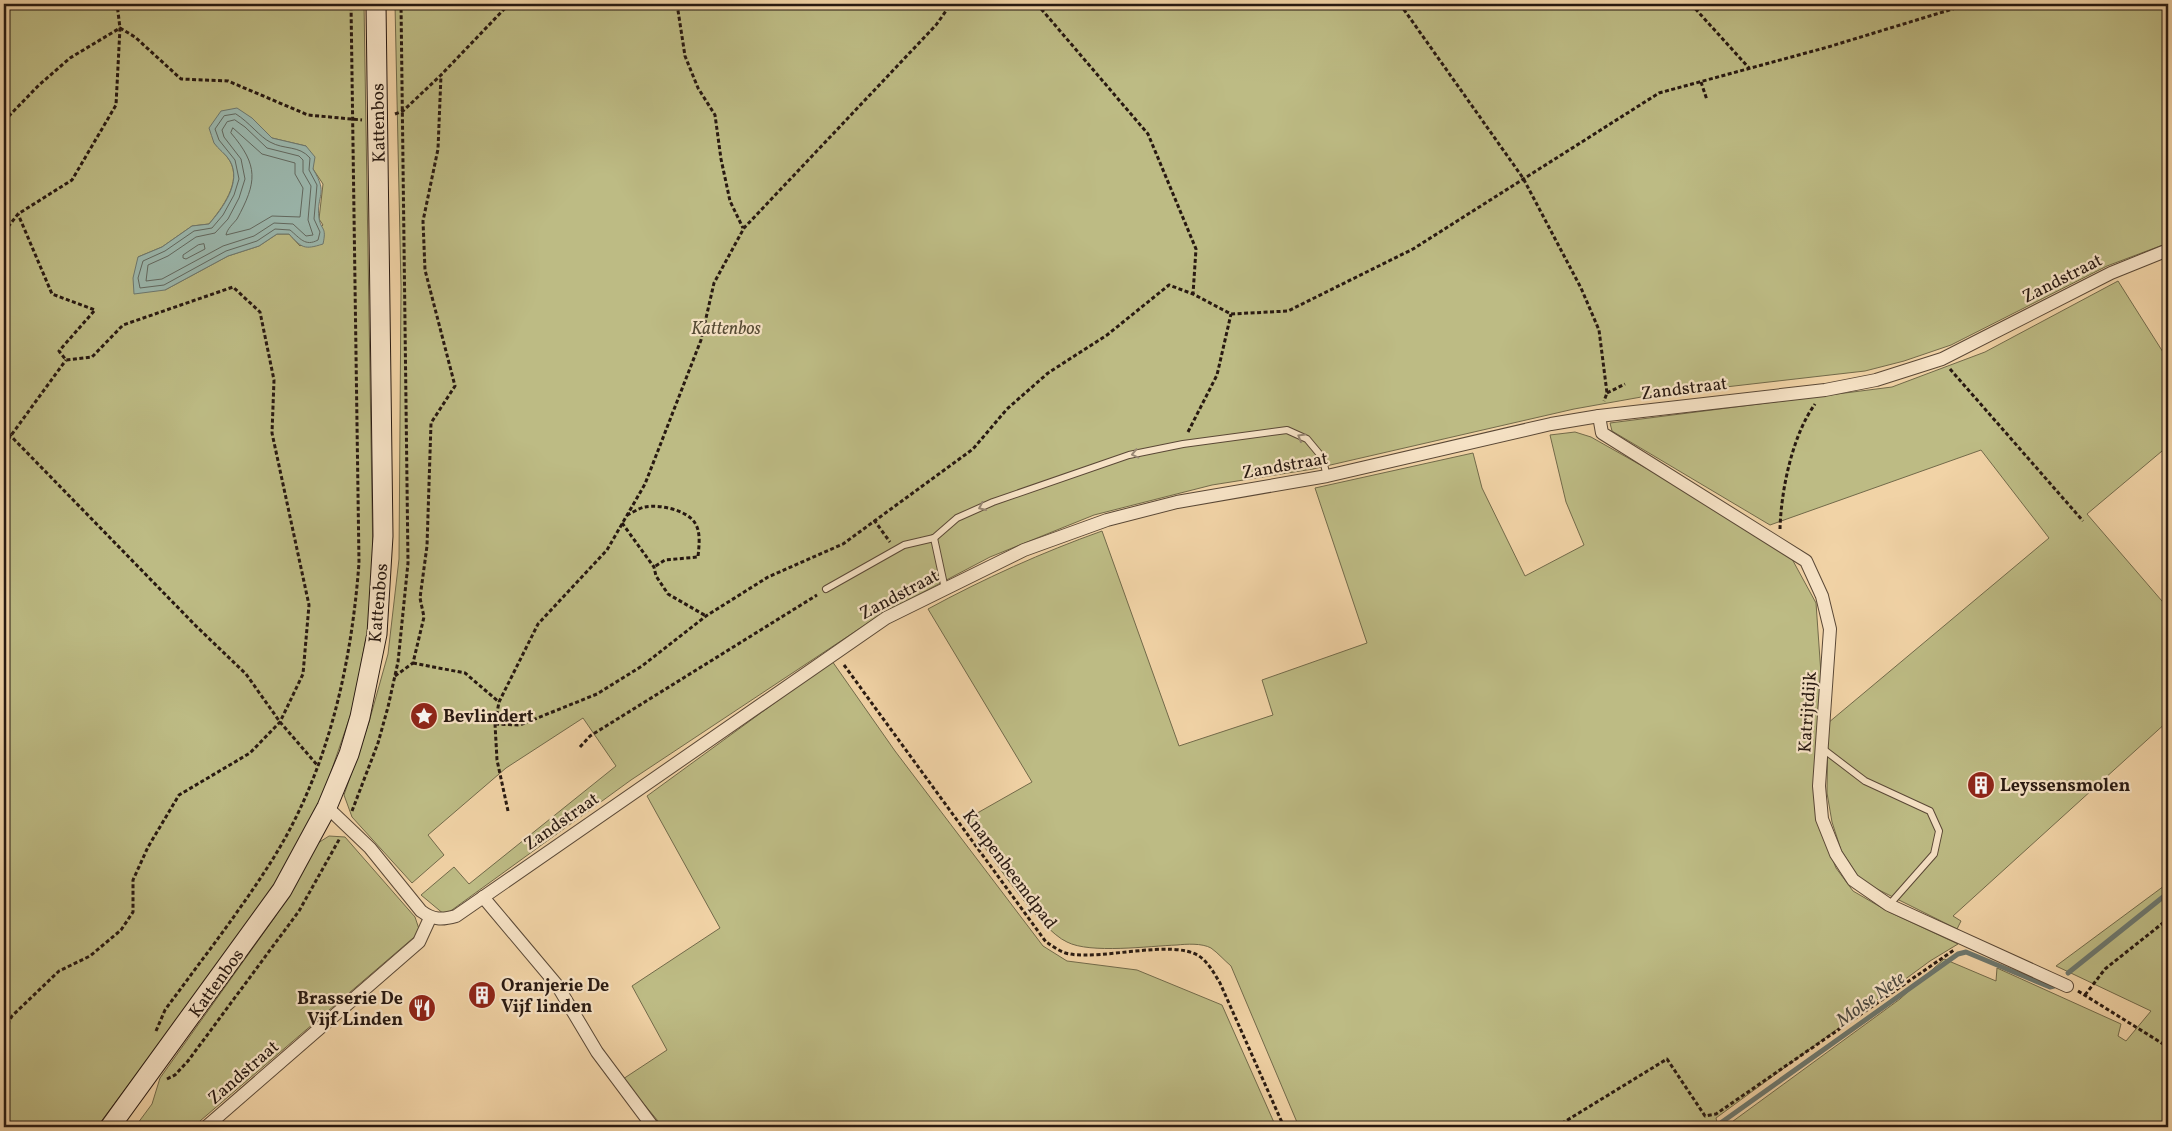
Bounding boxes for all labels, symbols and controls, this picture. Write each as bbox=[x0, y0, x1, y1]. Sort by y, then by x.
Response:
street label: Kattenbos bbox=[366, 83, 393, 163]
street label: Zandstraat bbox=[2018, 249, 2107, 310]
park label: Kattenbos bbox=[691, 317, 761, 342]
street label: Zandstraat bbox=[1640, 372, 1729, 407]
one-way arrow bbox=[1298, 434, 1307, 444]
street label: Zandstraat bbox=[1240, 447, 1330, 486]
one-way arrow bbox=[1131, 448, 1140, 459]
one-way arrow bbox=[978, 501, 987, 511]
street label: Kattenbos bbox=[364, 562, 395, 644]
street label: Zandstraat bbox=[856, 564, 944, 627]
street label: Katrijtdijk bbox=[1793, 670, 1824, 754]
place icon: Bevlindert bbox=[409, 701, 439, 731]
place label: Bevlindert bbox=[443, 705, 534, 730]
building icon: Leyssensmolen bbox=[1966, 770, 1996, 800]
place label: Leyssensmolen bbox=[2000, 774, 2130, 799]
street label: Zandstraat bbox=[519, 787, 605, 857]
street label: Knapenbeemdpad bbox=[956, 805, 1062, 935]
street label: Kattenbos bbox=[184, 944, 251, 1023]
water label: Molse Nete bbox=[1831, 966, 1911, 1034]
place label: Oranjerie De Vijf linden bbox=[501, 974, 609, 1020]
building icon: Oranjerie De Vijf linden bbox=[467, 980, 497, 1010]
place label: Brasserie De Vijf Linden bbox=[297, 987, 403, 1033]
restaurant icon: Brasserie De Vijf Linden bbox=[407, 993, 437, 1023]
street label: Zandstraat bbox=[203, 1035, 285, 1111]

